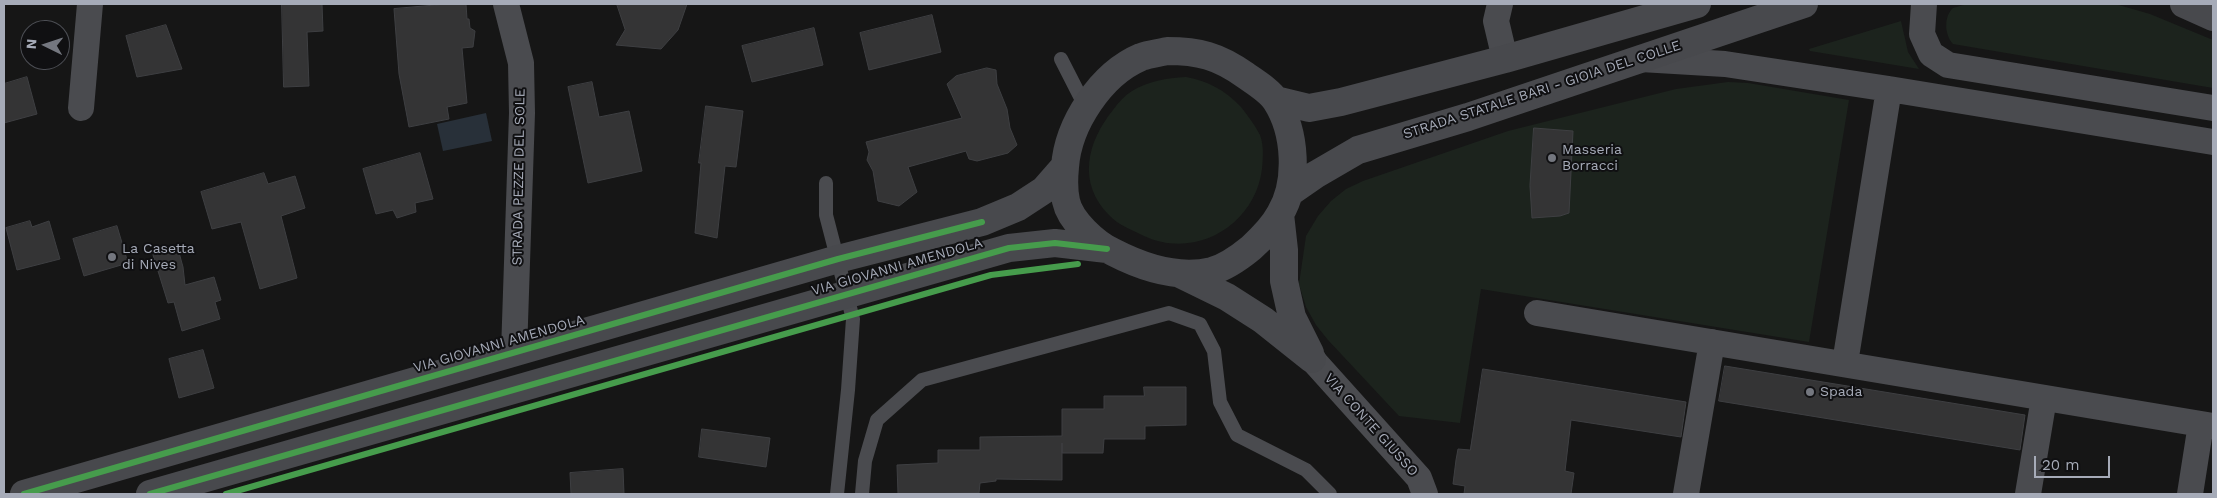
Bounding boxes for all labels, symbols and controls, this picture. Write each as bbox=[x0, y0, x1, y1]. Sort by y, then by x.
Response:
north arrow bbox=[20, 20, 70, 70]
street label: STRADA STATALE BARI - GIOIA DEL COLLE bbox=[1401, 37, 1683, 143]
text: N bbox=[23, 38, 39, 50]
street label: STRADA PEZZE DEL SOLE bbox=[509, 88, 529, 266]
place label: Masseria Borracci bbox=[1562, 142, 1622, 174]
marker: Masseria Borracci bbox=[1546, 152, 1558, 164]
street label: VIA GIOVANNI AMENDOLA bbox=[809, 234, 985, 300]
place label: La Casetta di Nives bbox=[122, 241, 195, 274]
marker: La Casetta di Nives bbox=[106, 251, 118, 263]
street label: VIA GIOVANNI AMENDOLA bbox=[411, 311, 587, 377]
street label: VIA CONTE GIUSSO bbox=[1320, 370, 1422, 480]
place label: Spada bbox=[1820, 384, 1862, 400]
marker: Spada bbox=[1804, 386, 1816, 398]
scale bar bbox=[2037, 446, 2113, 478]
text: 20 m bbox=[2042, 456, 2080, 474]

